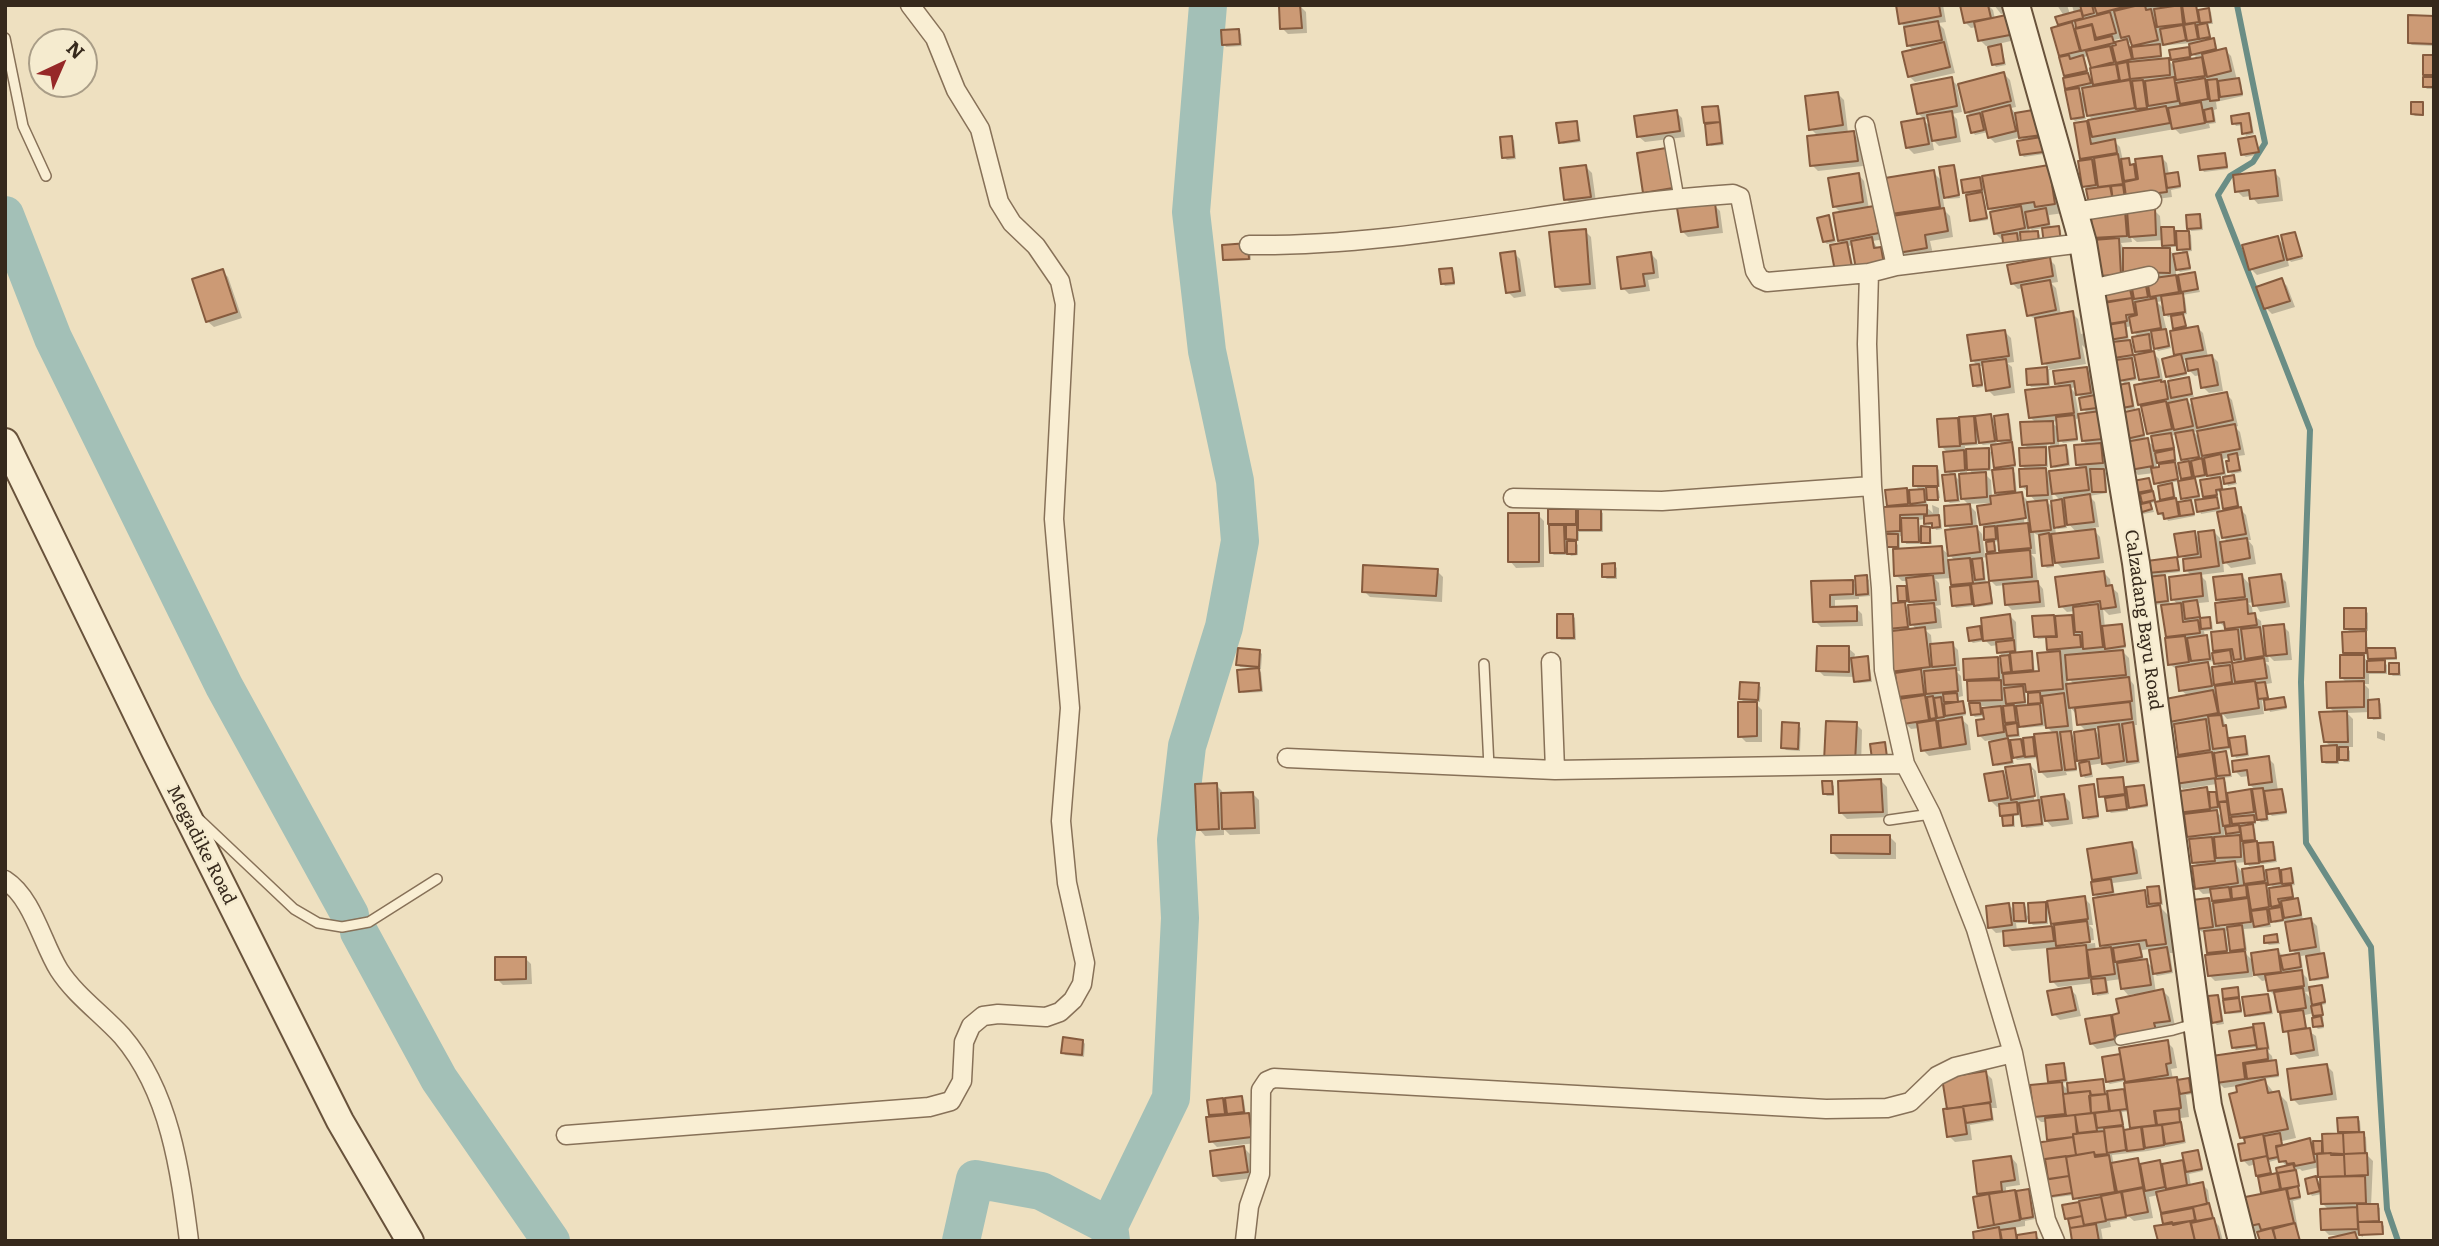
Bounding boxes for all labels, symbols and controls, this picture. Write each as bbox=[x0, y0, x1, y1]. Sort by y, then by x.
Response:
north arrow bbox=[28, 28, 98, 98]
text: N bbox=[61, 34, 92, 65]
street label: Calzadang Bayu Road bbox=[2120, 528, 2166, 712]
street label: Megadike Road bbox=[162, 782, 240, 908]

